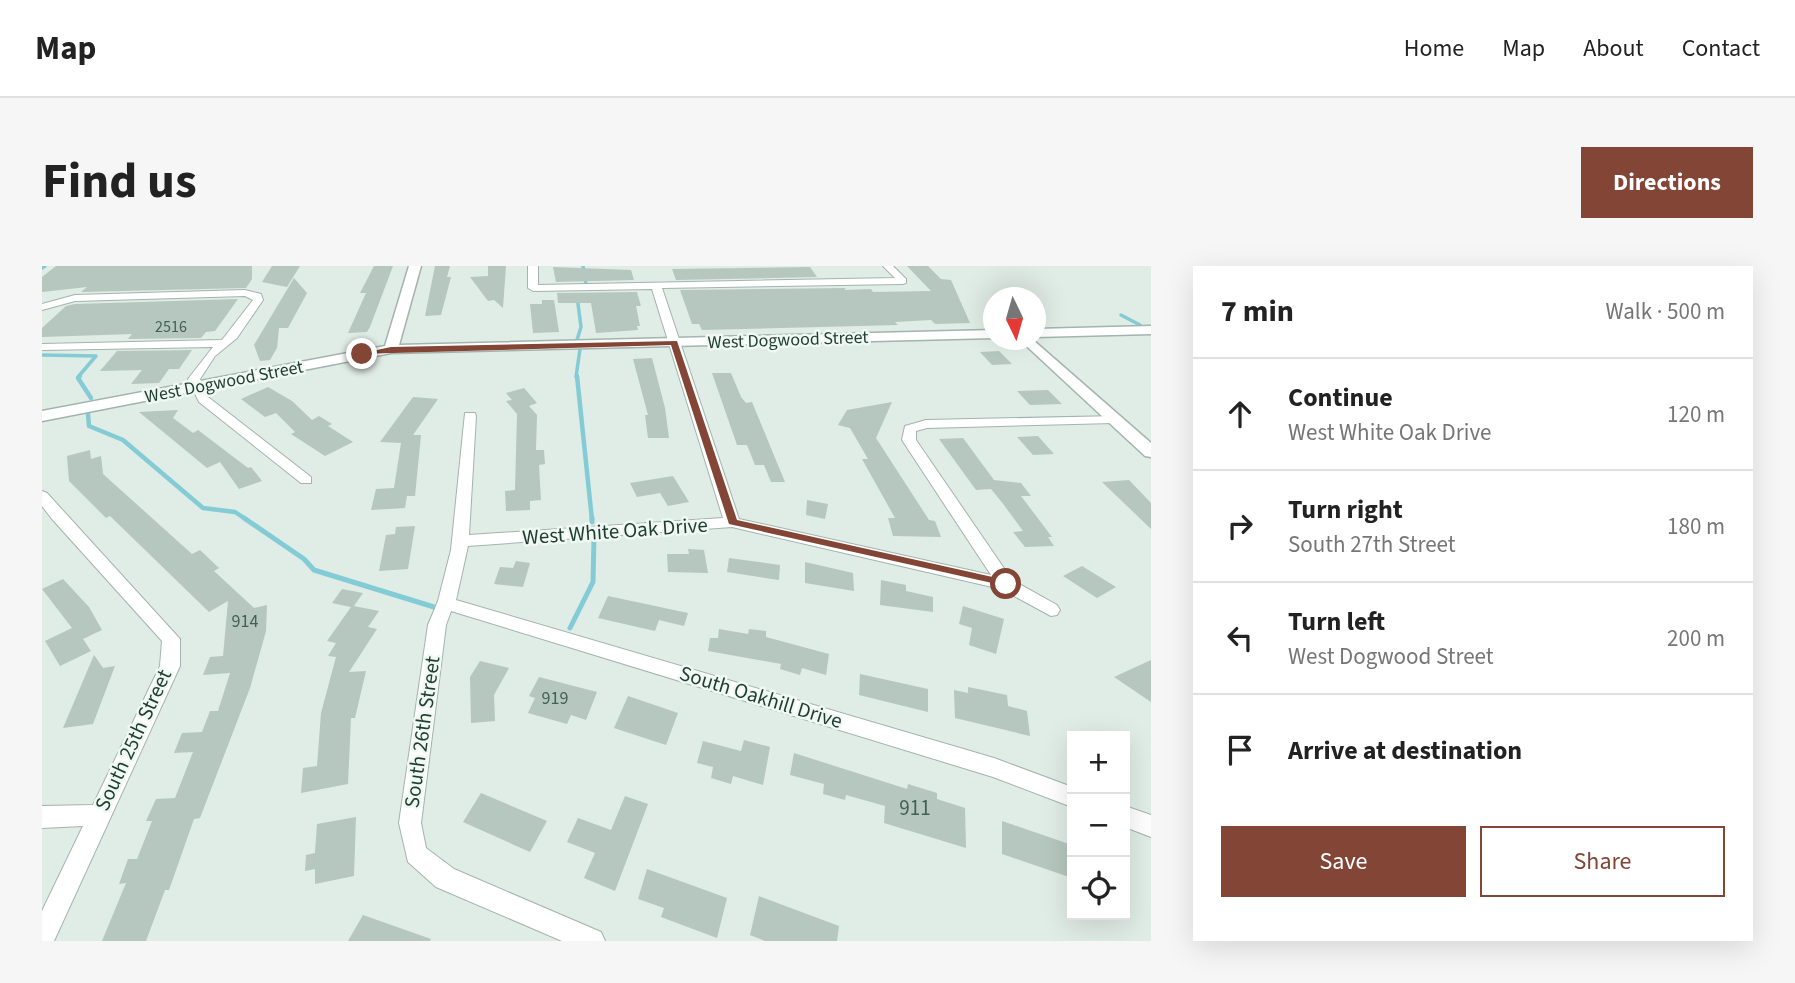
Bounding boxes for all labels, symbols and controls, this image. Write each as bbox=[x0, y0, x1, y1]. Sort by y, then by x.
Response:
text: Map bbox=[35, 25, 96, 72]
text: Home bbox=[1404, 31, 1464, 66]
text: Map bbox=[1502, 31, 1545, 66]
text: About bbox=[1583, 31, 1644, 66]
text: Contact bbox=[1682, 31, 1760, 66]
text: Find us bbox=[42, 147, 197, 217]
button: Directions bbox=[1581, 147, 1753, 218]
north arrow bbox=[983, 287, 1046, 350]
text: 7 min bbox=[1221, 290, 1294, 333]
text: Walk · 500 m bbox=[1606, 295, 1725, 328]
house number: 2516 bbox=[155, 316, 187, 338]
street label: West Dogwood Street bbox=[707, 325, 869, 355]
route end bbox=[346, 338, 377, 369]
street label: West Dogwood Street bbox=[143, 354, 305, 410]
text: Continue bbox=[1288, 379, 1393, 416]
icon: ahead bbox=[1221, 395, 1259, 433]
text: 120 m bbox=[1667, 398, 1725, 431]
text: West White Oak Drive bbox=[1288, 416, 1491, 449]
text: Turn right bbox=[1288, 491, 1403, 528]
icon: right bbox=[1221, 507, 1259, 545]
street label: West White Oak Drive bbox=[521, 510, 709, 552]
text: 180 m bbox=[1667, 510, 1725, 543]
text: South 27th Street bbox=[1288, 528, 1456, 561]
route start bbox=[990, 568, 1021, 599]
text: Turn left bbox=[1288, 603, 1385, 640]
house number: 914 bbox=[232, 609, 258, 634]
icon: left bbox=[1221, 619, 1259, 657]
text: 200 m bbox=[1667, 622, 1725, 655]
text: West Dogwood Street bbox=[1288, 640, 1494, 673]
street label: South 26th Street bbox=[397, 654, 447, 810]
street label: South Oakhill Drive bbox=[676, 658, 846, 736]
street label: South 25th Street bbox=[87, 664, 179, 816]
house number: 919 bbox=[542, 686, 568, 711]
map controls bbox=[1067, 731, 1130, 920]
button: + bbox=[1067, 731, 1130, 794]
icon: arrive bbox=[1221, 731, 1259, 769]
text: Arrive at destination bbox=[1288, 732, 1522, 769]
house number: 911 bbox=[899, 793, 931, 823]
button: − bbox=[1067, 794, 1130, 857]
button: Save bbox=[1221, 826, 1466, 897]
button: Share bbox=[1480, 826, 1725, 897]
button: locate bbox=[1067, 857, 1130, 920]

